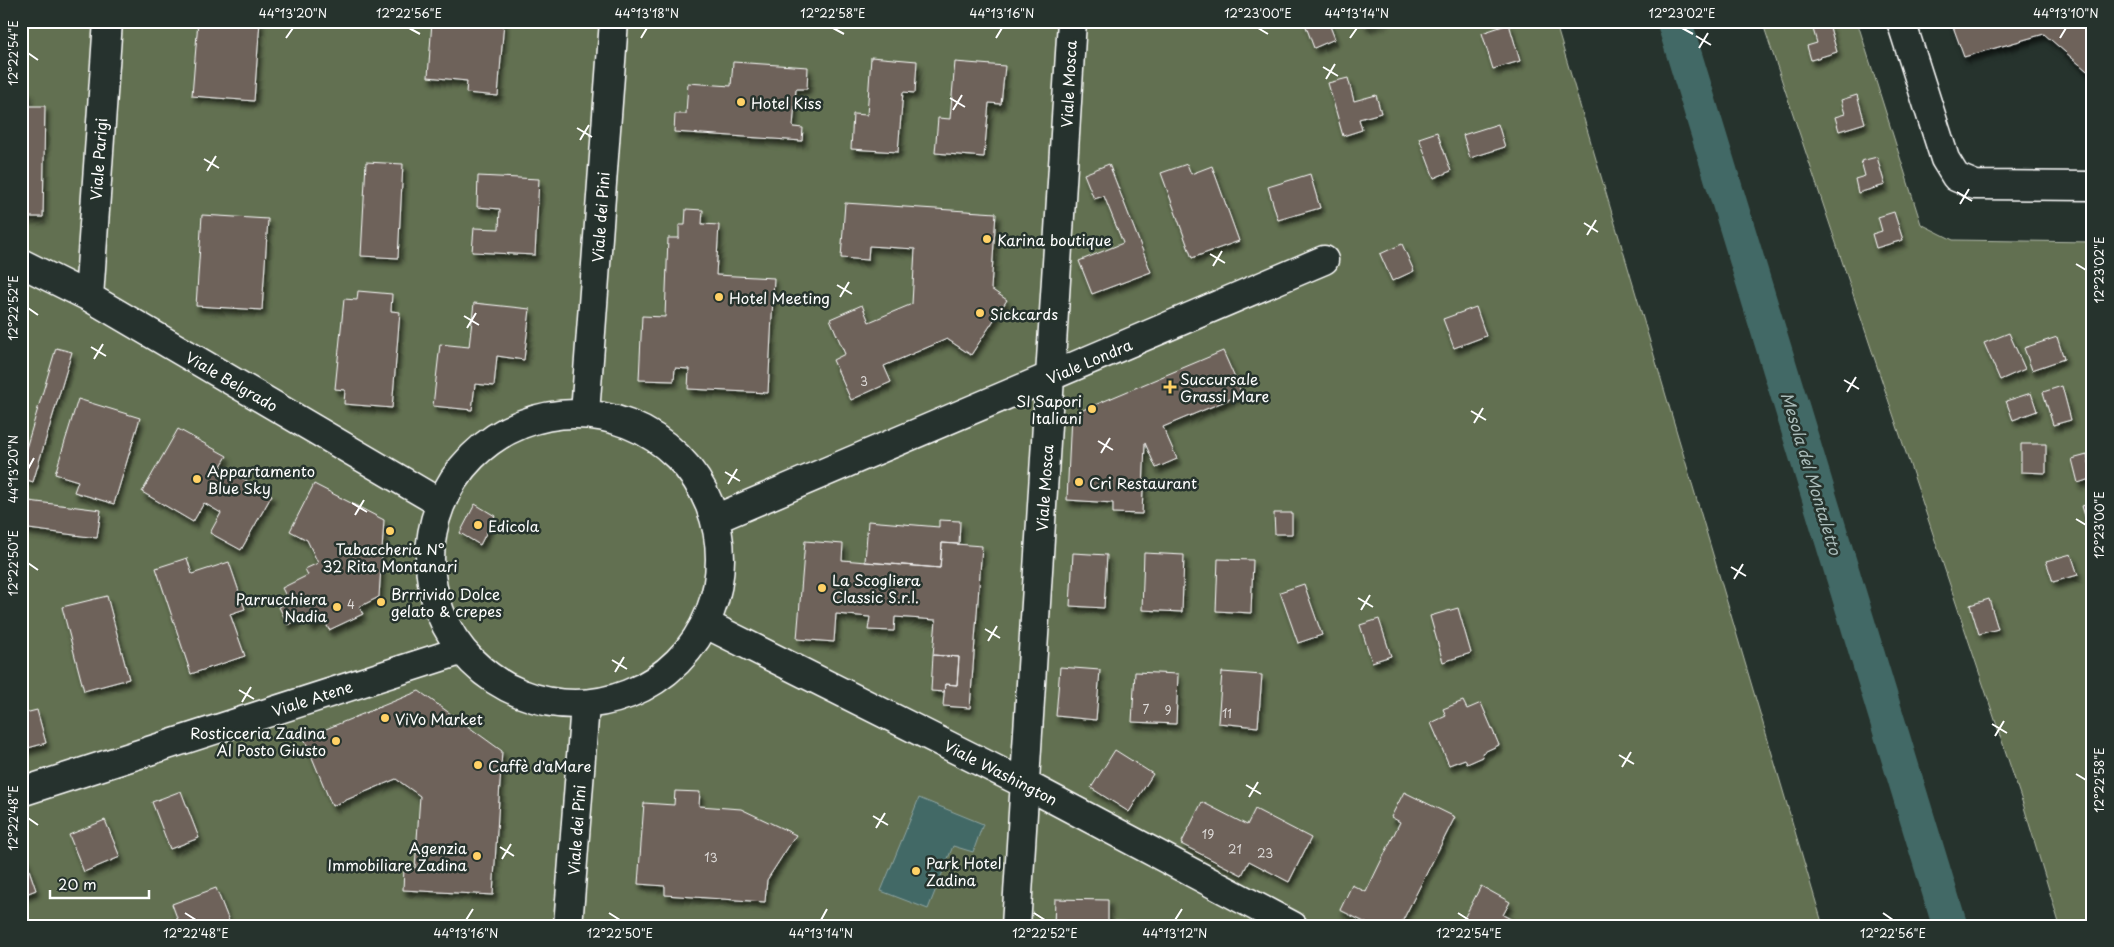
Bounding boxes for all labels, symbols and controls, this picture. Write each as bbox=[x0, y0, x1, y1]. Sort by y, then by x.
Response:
text: 44°13'20"N bbox=[259, 4, 327, 22]
text: 12°22'56"E bbox=[376, 4, 442, 22]
text: 44°13'18"N bbox=[615, 4, 679, 22]
text: 12°22'58"E bbox=[800, 4, 866, 22]
text: 44°13'16"N bbox=[970, 4, 1034, 22]
text: 12°23'00"E bbox=[1224, 4, 1292, 22]
text: 44°13'14"N bbox=[1325, 4, 1389, 22]
text: 12°23'02"E bbox=[1649, 4, 1715, 22]
text: 44°13'10"N bbox=[2033, 4, 2099, 22]
text: 12°22'54"E bbox=[4, 20, 22, 86]
street label: Viale Mosca bbox=[1054, 39, 1082, 128]
place label: Hotel Kiss bbox=[751, 91, 822, 114]
marker: Hotel Kiss bbox=[735, 96, 747, 108]
street label: Viale Parigi bbox=[84, 117, 112, 201]
street label: Viale dei Pini bbox=[585, 171, 615, 263]
place label: Karina boutique bbox=[997, 228, 1112, 251]
marker: Karina boutique bbox=[981, 233, 993, 245]
text: 12°23'02"E bbox=[2090, 237, 2108, 303]
text: 12°22'52"E bbox=[4, 275, 22, 341]
place label: Hotel Meeting bbox=[729, 286, 830, 309]
marker: Hotel Meeting bbox=[713, 291, 725, 303]
place label: Sickcards bbox=[990, 302, 1058, 325]
marker: Sickcards bbox=[974, 307, 986, 319]
street label: Viale Londra bbox=[1043, 332, 1136, 389]
street label: Viale Belgrado bbox=[182, 345, 282, 417]
place label: Succursale Grassi Mare bbox=[1180, 367, 1269, 407]
house number: 3 bbox=[860, 372, 868, 390]
marker: Succursale Grassi Mare bbox=[1164, 381, 1176, 393]
place label: SI Sapori Italiani bbox=[1016, 389, 1082, 429]
water label: Mesola del Montaletto bbox=[1776, 389, 1849, 558]
marker: SI Sapori Italiani bbox=[1086, 403, 1098, 415]
text: 44°13'20"N bbox=[4, 435, 22, 503]
street label: Viale Mosca bbox=[1029, 443, 1059, 532]
place label: Appartamento Blue Sky bbox=[207, 459, 315, 499]
place label: Cri Restaurant bbox=[1089, 471, 1197, 494]
marker: Appartamento Blue Sky bbox=[191, 473, 203, 485]
marker: Cri Restaurant bbox=[1073, 476, 1085, 488]
text: 12°23'00"E bbox=[2090, 491, 2108, 559]
place label: Edicola bbox=[488, 514, 540, 537]
marker: Edicola bbox=[472, 519, 484, 531]
marker: Tabaccheria N° 32 Rita Montanari bbox=[384, 525, 396, 537]
text: 12°22'50"E bbox=[4, 530, 22, 596]
place label: Tabaccheria N° 32 Rita Montanari bbox=[322, 537, 458, 577]
place label: La Scogliera Classic S.r.l. bbox=[832, 568, 921, 608]
place label: Brrrivido Dolce gelato & crepes bbox=[391, 582, 502, 622]
marker: La Scogliera Classic S.r.l. bbox=[816, 582, 828, 594]
place label: Parrucchiera Nadia bbox=[236, 587, 328, 627]
house number: 4 bbox=[347, 595, 355, 613]
marker: Brrrivido Dolce gelato & crepes bbox=[375, 596, 387, 608]
marker: Parrucchiera Nadia bbox=[331, 601, 343, 613]
street label: Viale Atene bbox=[269, 674, 355, 722]
house number: 7 bbox=[1143, 700, 1150, 718]
house number: 9 bbox=[1164, 701, 1172, 719]
house number: 11 bbox=[1222, 704, 1232, 722]
place label: ViVo Market bbox=[395, 707, 483, 730]
marker: ViVo Market bbox=[379, 712, 391, 724]
place label: Rosticceria Zadina Al Posto Giusto bbox=[190, 721, 326, 761]
street label: Viale Washington bbox=[940, 733, 1062, 811]
marker: Rosticceria Zadina Al Posto Giusto bbox=[330, 735, 342, 747]
text: 12°22'58"E bbox=[2090, 747, 2108, 813]
place label: Caffè d'aMare bbox=[488, 754, 591, 777]
marker: Caffè d'aMare bbox=[472, 759, 484, 771]
street label: Viale dei Pini bbox=[561, 784, 591, 876]
text: 12°22'48"E bbox=[4, 785, 22, 851]
house number: 19 bbox=[1202, 825, 1214, 843]
place label: Agenzia Immobiliare Zadina bbox=[327, 836, 468, 876]
house number: 21 bbox=[1228, 840, 1242, 858]
house number: 23 bbox=[1257, 844, 1273, 862]
house number: 13 bbox=[704, 848, 718, 866]
marker: Agenzia Immobiliare Zadina bbox=[471, 850, 483, 862]
place label: Park Hotel Zadina bbox=[926, 851, 1002, 891]
marker: Park Hotel Zadina bbox=[910, 865, 922, 877]
scale bar bbox=[50, 867, 149, 899]
text: 20 m bbox=[58, 872, 97, 895]
text: 12°22'48"E bbox=[163, 924, 229, 942]
text: 44°13'16"N bbox=[434, 924, 498, 942]
text: 12°22'50"E bbox=[587, 924, 653, 942]
text: 44°13'14"N bbox=[789, 924, 853, 942]
text: 12°22'52"E bbox=[1012, 924, 1078, 942]
text: 44°13'12"N bbox=[1142, 924, 1208, 942]
text: 12°22'54"E bbox=[1436, 924, 1502, 942]
text: 12°22'56"E bbox=[1860, 924, 1926, 942]

